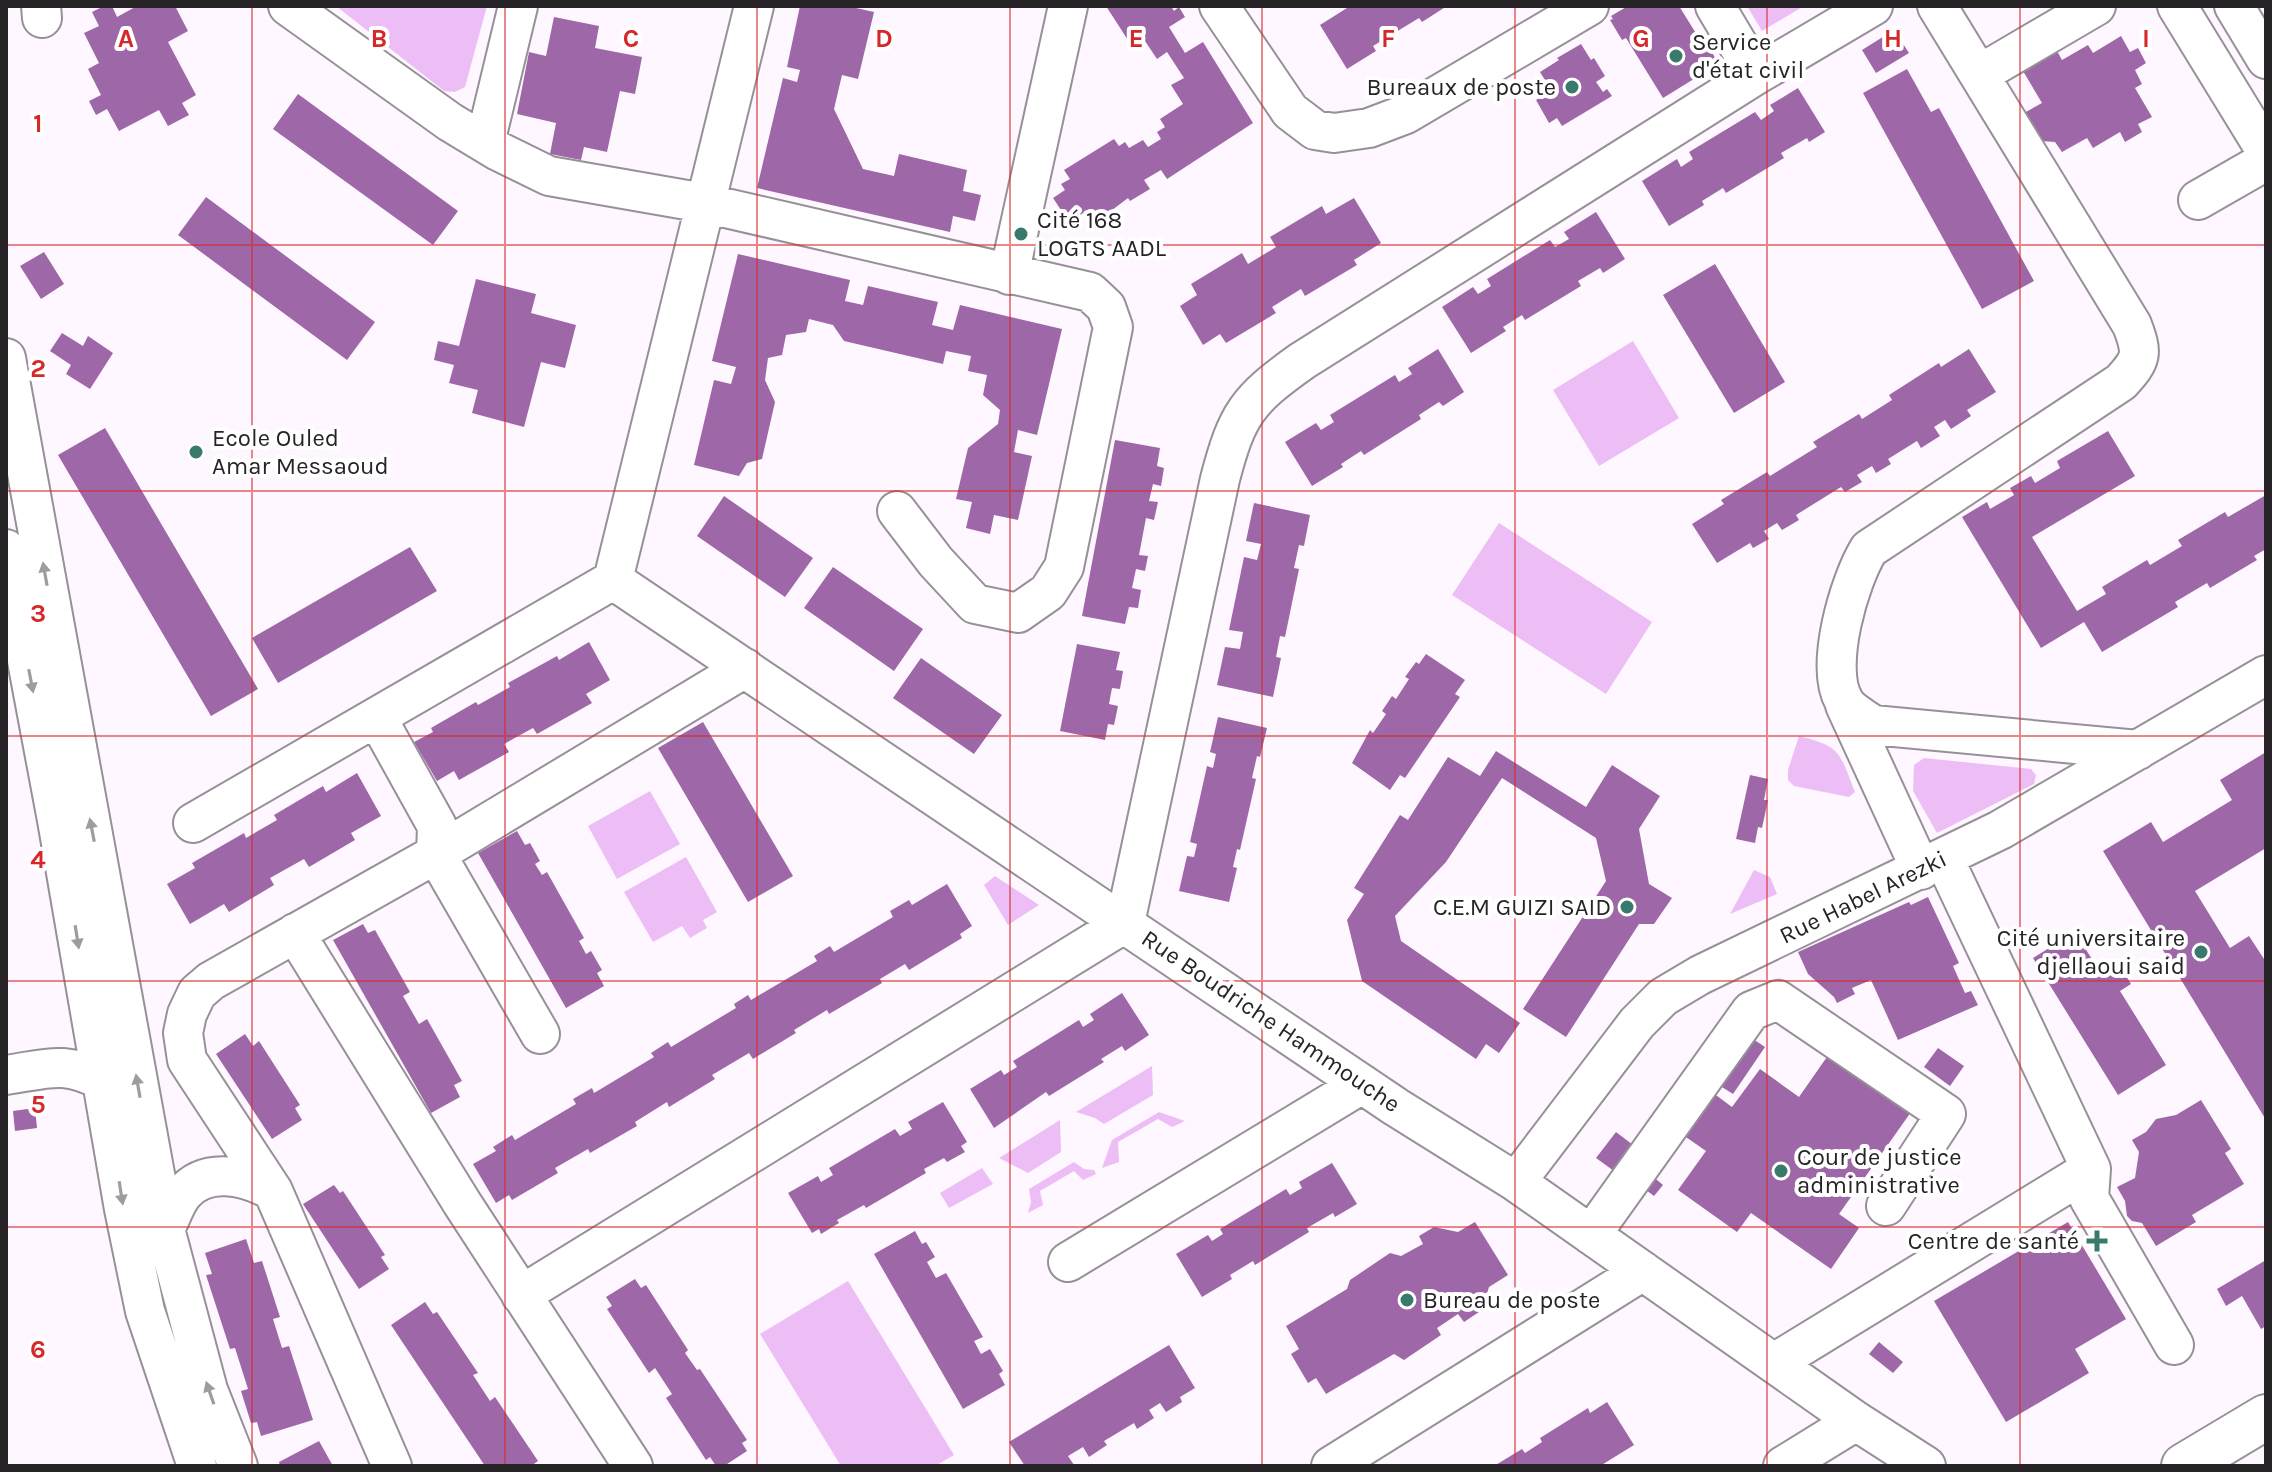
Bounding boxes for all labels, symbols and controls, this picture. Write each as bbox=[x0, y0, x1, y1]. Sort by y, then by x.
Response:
text: A bbox=[118, 23, 134, 54]
text: B bbox=[371, 23, 387, 54]
text: C bbox=[623, 23, 639, 54]
text: D bbox=[875, 23, 893, 54]
text: E bbox=[1128, 23, 1144, 54]
text: F bbox=[1381, 23, 1395, 54]
text: G bbox=[1632, 23, 1650, 54]
text: H bbox=[1884, 23, 1902, 54]
text: I bbox=[2142, 23, 2150, 54]
place label: Service d'état civil bbox=[1692, 28, 1804, 84]
marker: Service d'état civil bbox=[1667, 47, 1685, 65]
place label: Bureaux de poste bbox=[1366, 73, 1556, 101]
marker: Bureaux de poste bbox=[1563, 78, 1581, 96]
text: 1 bbox=[33, 108, 43, 139]
place label: Cité 168 LOGTS AADL bbox=[1037, 206, 1167, 262]
marker: Cité 168 LOGTS AADL bbox=[1012, 225, 1030, 243]
text: 2 bbox=[30, 353, 46, 384]
place label: Ecole Ouled Amar Messaoud bbox=[212, 424, 389, 480]
marker: Ecole Ouled Amar Messaoud bbox=[187, 443, 205, 461]
one-way arrow bbox=[39, 561, 51, 586]
text: 3 bbox=[30, 598, 46, 629]
one-way arrow bbox=[25, 669, 38, 694]
one-way arrow bbox=[85, 817, 97, 842]
text: 4 bbox=[30, 844, 46, 875]
street label: Rue Habel Arezki bbox=[1775, 844, 1951, 950]
place label: C.E.M GUIZI SAID bbox=[1433, 893, 1611, 921]
marker: C.E.M GUIZI SAID bbox=[1618, 898, 1636, 916]
street label: Rue Boudriche Hammouche bbox=[1136, 924, 1406, 1118]
place label: Cité universitaire djellaoui said bbox=[1997, 924, 2185, 980]
one-way arrow bbox=[71, 925, 84, 950]
marker: Cité universitaire djellaoui said bbox=[2192, 943, 2210, 961]
one-way arrow bbox=[131, 1073, 143, 1098]
text: 5 bbox=[30, 1089, 46, 1120]
place label: Cour de justice administrative bbox=[1797, 1143, 1962, 1199]
marker: Cour de justice administrative bbox=[1772, 1162, 1790, 1180]
one-way arrow bbox=[115, 1181, 128, 1206]
place label: Centre de santé bbox=[1908, 1227, 2079, 1255]
marker: Centre de santé bbox=[2086, 1230, 2108, 1252]
place label: Bureau de poste bbox=[1423, 1286, 1600, 1314]
marker: Bureau de poste bbox=[1398, 1291, 1416, 1309]
text: 6 bbox=[30, 1334, 46, 1365]
one-way arrow bbox=[203, 1381, 216, 1405]

